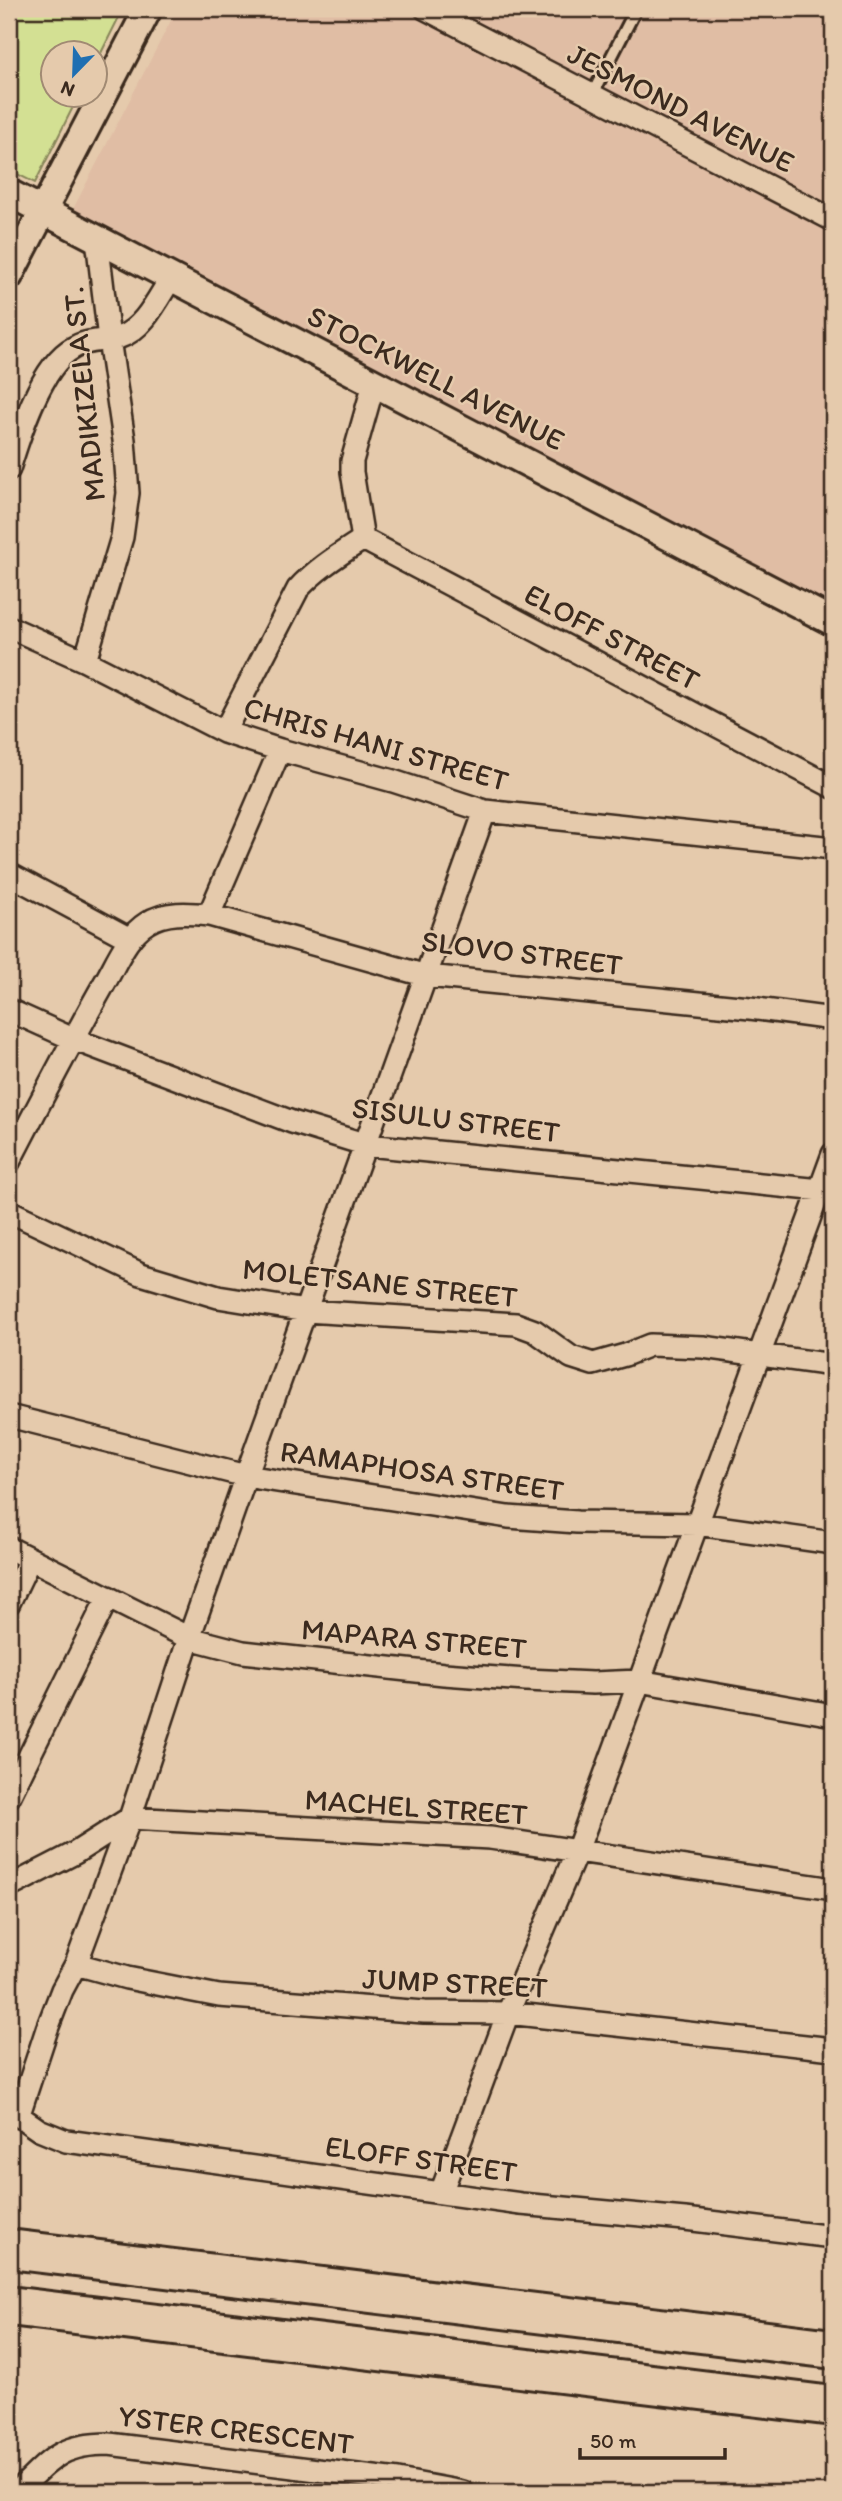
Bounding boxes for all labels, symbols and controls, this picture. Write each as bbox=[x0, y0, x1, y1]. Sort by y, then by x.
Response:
street label: JESMOND AVENUE bbox=[562, 34, 801, 181]
north arrow bbox=[38, 38, 108, 108]
text: N bbox=[57, 76, 78, 102]
street label: MADIKIZELA ST. bbox=[54, 285, 113, 503]
street label: STOCKWELL AVENUE bbox=[301, 297, 571, 458]
street label: ELOFF STREET bbox=[518, 575, 706, 698]
street label: CHRIS HANI STREET bbox=[239, 688, 513, 799]
street label: SLOVO STREET bbox=[420, 922, 625, 983]
street label: SISULU STREET bbox=[350, 1088, 562, 1151]
street label: MOLETSANE STREET bbox=[241, 1250, 520, 1315]
street label: RAMAPHOSA STREET bbox=[278, 1432, 566, 1509]
street label: MAPARA STREET bbox=[300, 1610, 528, 1667]
street label: MACHEL STREET bbox=[303, 1780, 529, 1833]
street label: JUMP STREET bbox=[361, 1959, 549, 2006]
street label: ELOFF STREET bbox=[323, 2127, 519, 2190]
street label: YSTER CRESCENT bbox=[116, 2397, 356, 2462]
scale bar bbox=[580, 2417, 725, 2461]
text: 50 m bbox=[590, 2428, 637, 2453]

